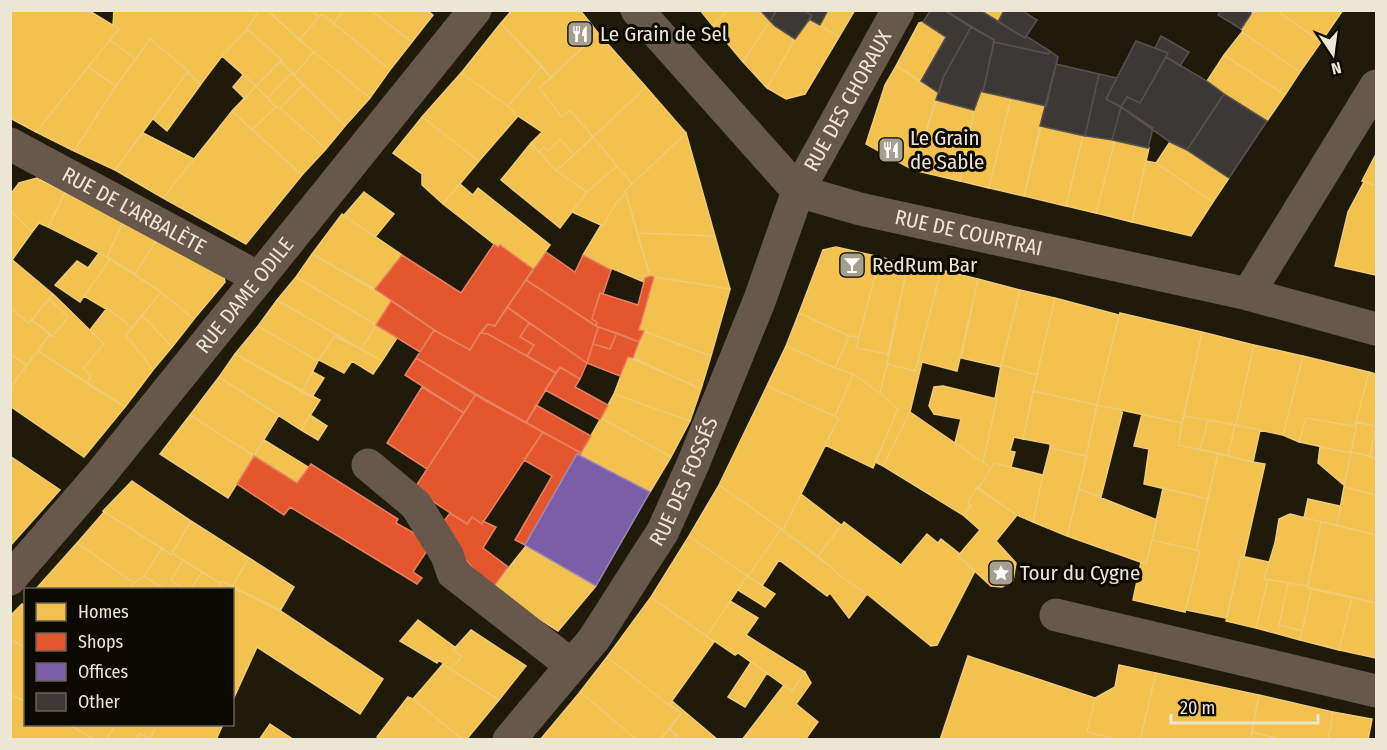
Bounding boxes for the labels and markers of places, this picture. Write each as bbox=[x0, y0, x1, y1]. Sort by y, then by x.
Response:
restaurant icon: Le Grain de Sel bbox=[565, 19, 595, 49]
place label: Le Grain de Sel bbox=[600, 21, 728, 47]
place label: Le Grain de Sable bbox=[910, 125, 984, 175]
restaurant icon: Le Grain de Sable bbox=[876, 135, 906, 165]
bar icon: RedRum Bar bbox=[837, 250, 867, 280]
place label: RedRum Bar bbox=[872, 252, 978, 278]
place icon: Tour du Cygne bbox=[986, 558, 1016, 588]
place label: Tour du Cygne bbox=[1020, 560, 1140, 586]

